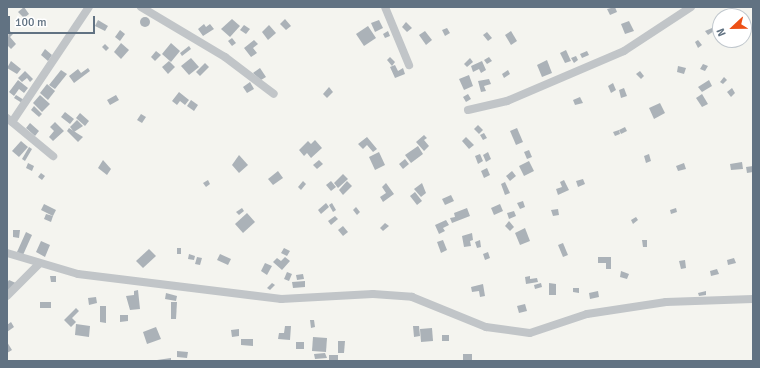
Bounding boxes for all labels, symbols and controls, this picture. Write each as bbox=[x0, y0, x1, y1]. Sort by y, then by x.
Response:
scale bar bbox=[10, 8, 97, 34]
north arrow bbox=[712, 8, 752, 48]
text: 100 m bbox=[15, 15, 47, 30]
text: N bbox=[714, 26, 729, 38]

